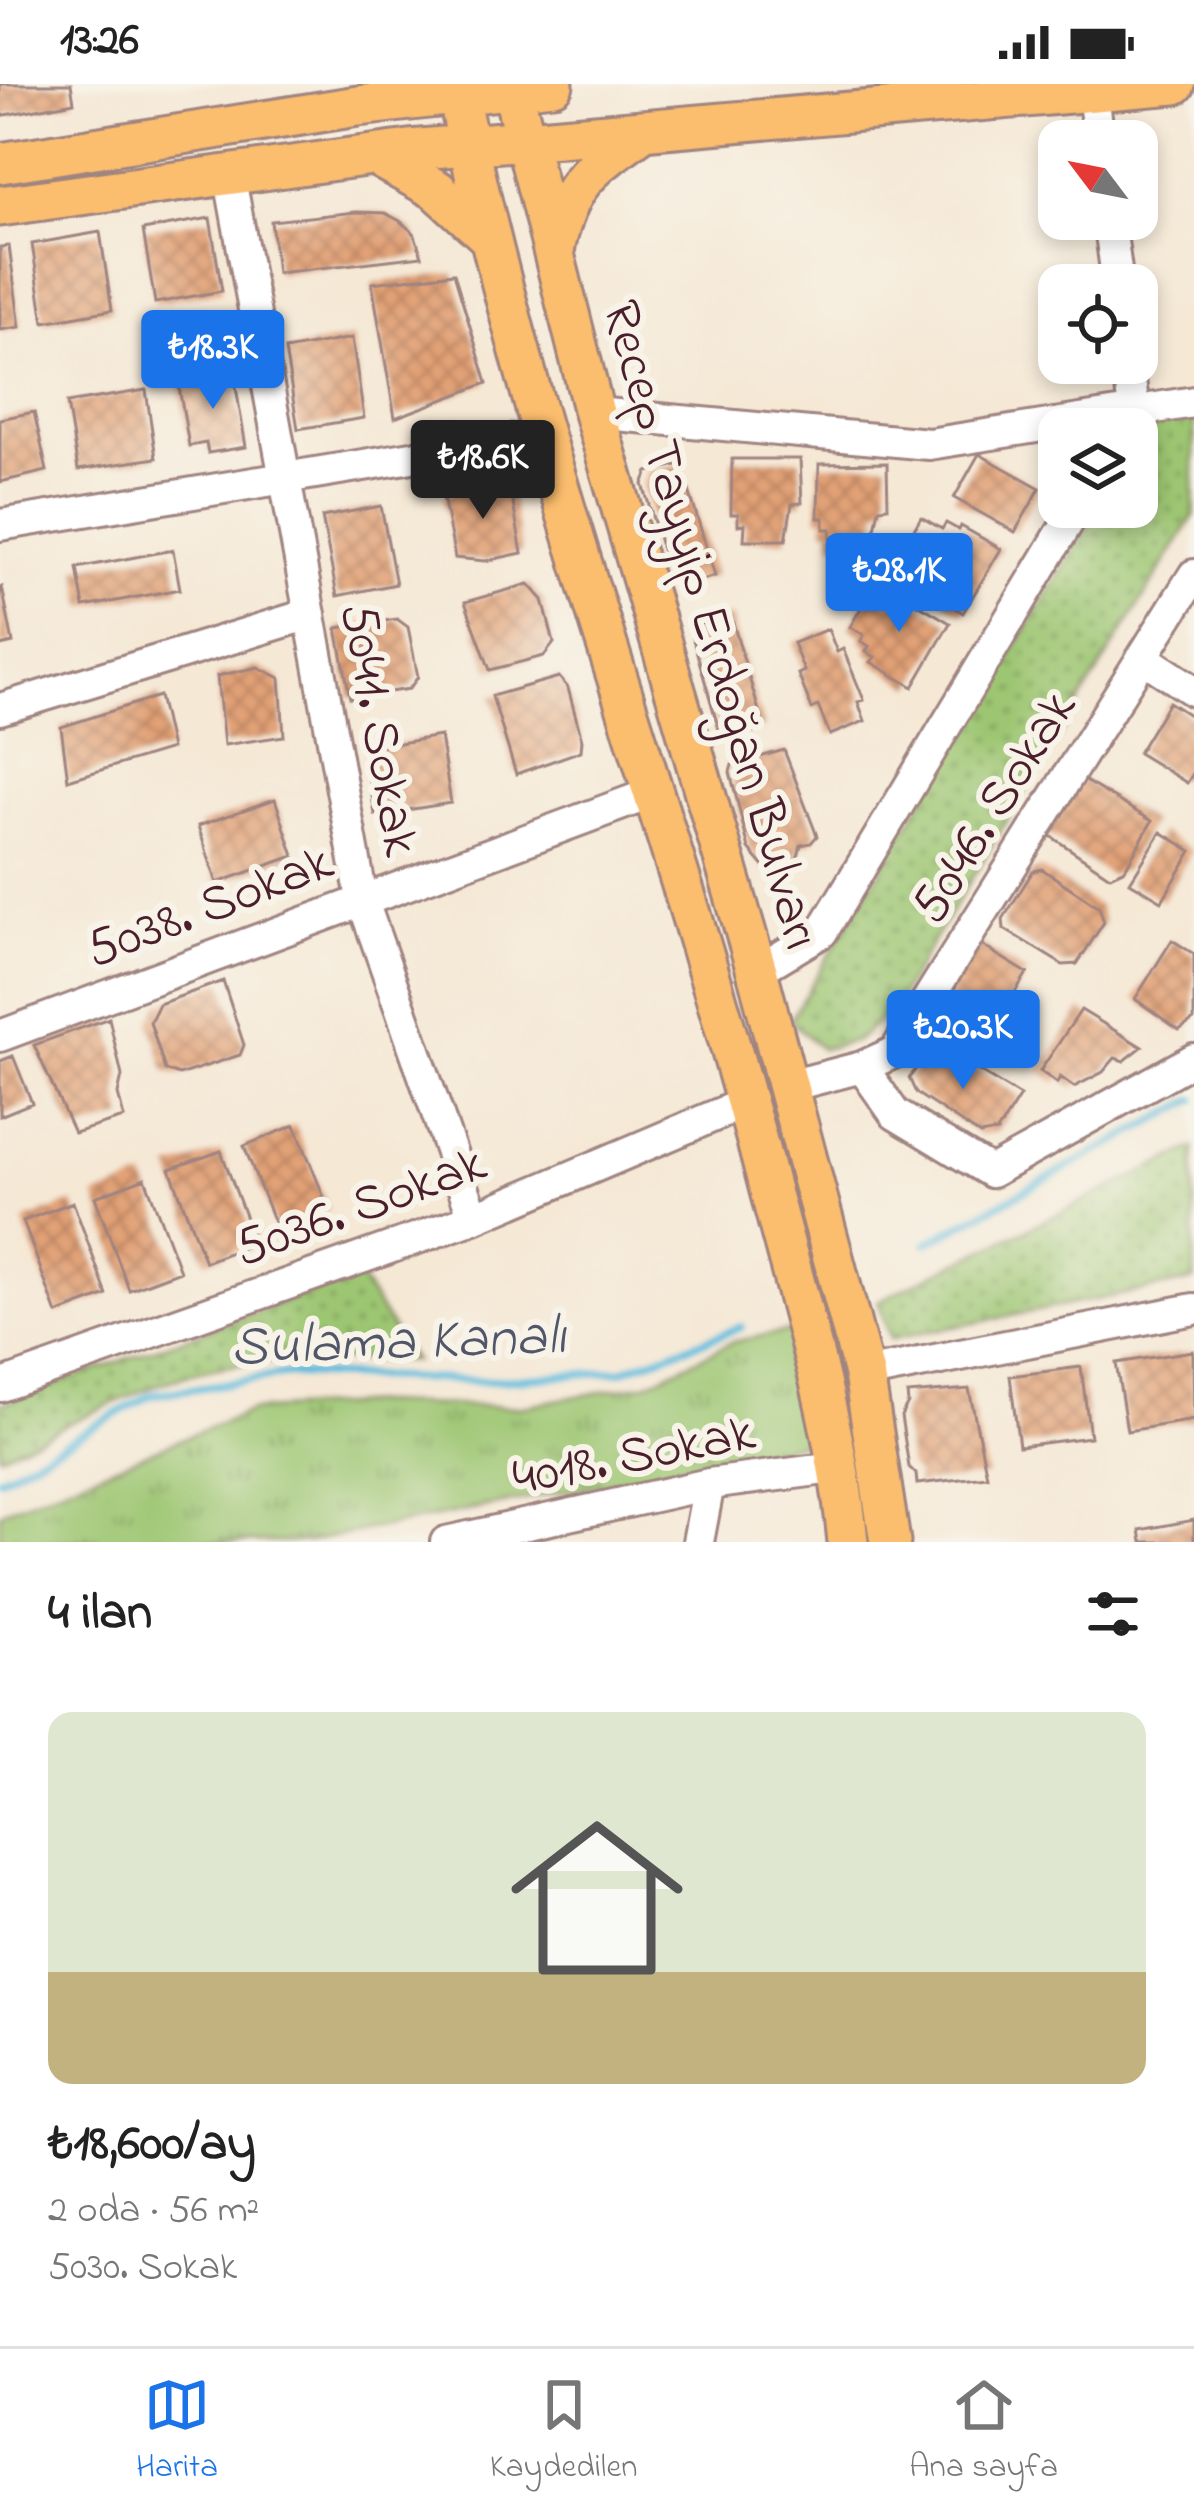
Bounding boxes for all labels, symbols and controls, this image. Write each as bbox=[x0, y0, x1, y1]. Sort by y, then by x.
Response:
text: 13:26 bbox=[60, 9, 139, 75]
north arrow bbox=[1038, 120, 1158, 240]
map controls bbox=[1038, 120, 1158, 528]
button: locate bbox=[1038, 264, 1158, 384]
street label: Recep Tayyip Erdoğan Bulvarı bbox=[577, 292, 838, 960]
pin: ₺18.3K bbox=[115, 310, 311, 412]
text: ₺18.3K bbox=[168, 320, 258, 377]
button: layers bbox=[1038, 408, 1158, 528]
pin: ₺18.6K bbox=[385, 420, 581, 522]
text: ₺18.6K bbox=[438, 430, 528, 487]
pin: ₺28.1K bbox=[801, 533, 997, 635]
text: ₺28.1K bbox=[853, 543, 945, 600]
street label: 5041. Sokak bbox=[316, 597, 438, 863]
street label: 5046. Sokak bbox=[894, 676, 1099, 940]
street label: 5038. Sokak bbox=[75, 826, 345, 991]
pin: ₺20.3K bbox=[865, 990, 1061, 1092]
text: ₺20.3K bbox=[914, 1000, 1012, 1057]
street label: 5036. Sokak bbox=[224, 1127, 498, 1290]
water label: Sulama Kanalı bbox=[229, 1297, 569, 1392]
street label: 4018. Sokak bbox=[506, 1396, 762, 1520]
text: 4 ilan bbox=[48, 1577, 152, 1652]
icon: filters bbox=[1080, 1581, 1146, 1647]
icon: home bbox=[489, 1790, 705, 2006]
text: ₺18,600/ay bbox=[48, 2108, 256, 2183]
text: 2 oda · 56 m² bbox=[48, 2183, 259, 2240]
text: 5030. Sokak bbox=[48, 2240, 237, 2297]
tab: Harita bbox=[136, 2372, 218, 2492]
tab: Kaydedilen bbox=[490, 2372, 637, 2492]
tab: Ana sayfa bbox=[909, 2372, 1058, 2492]

